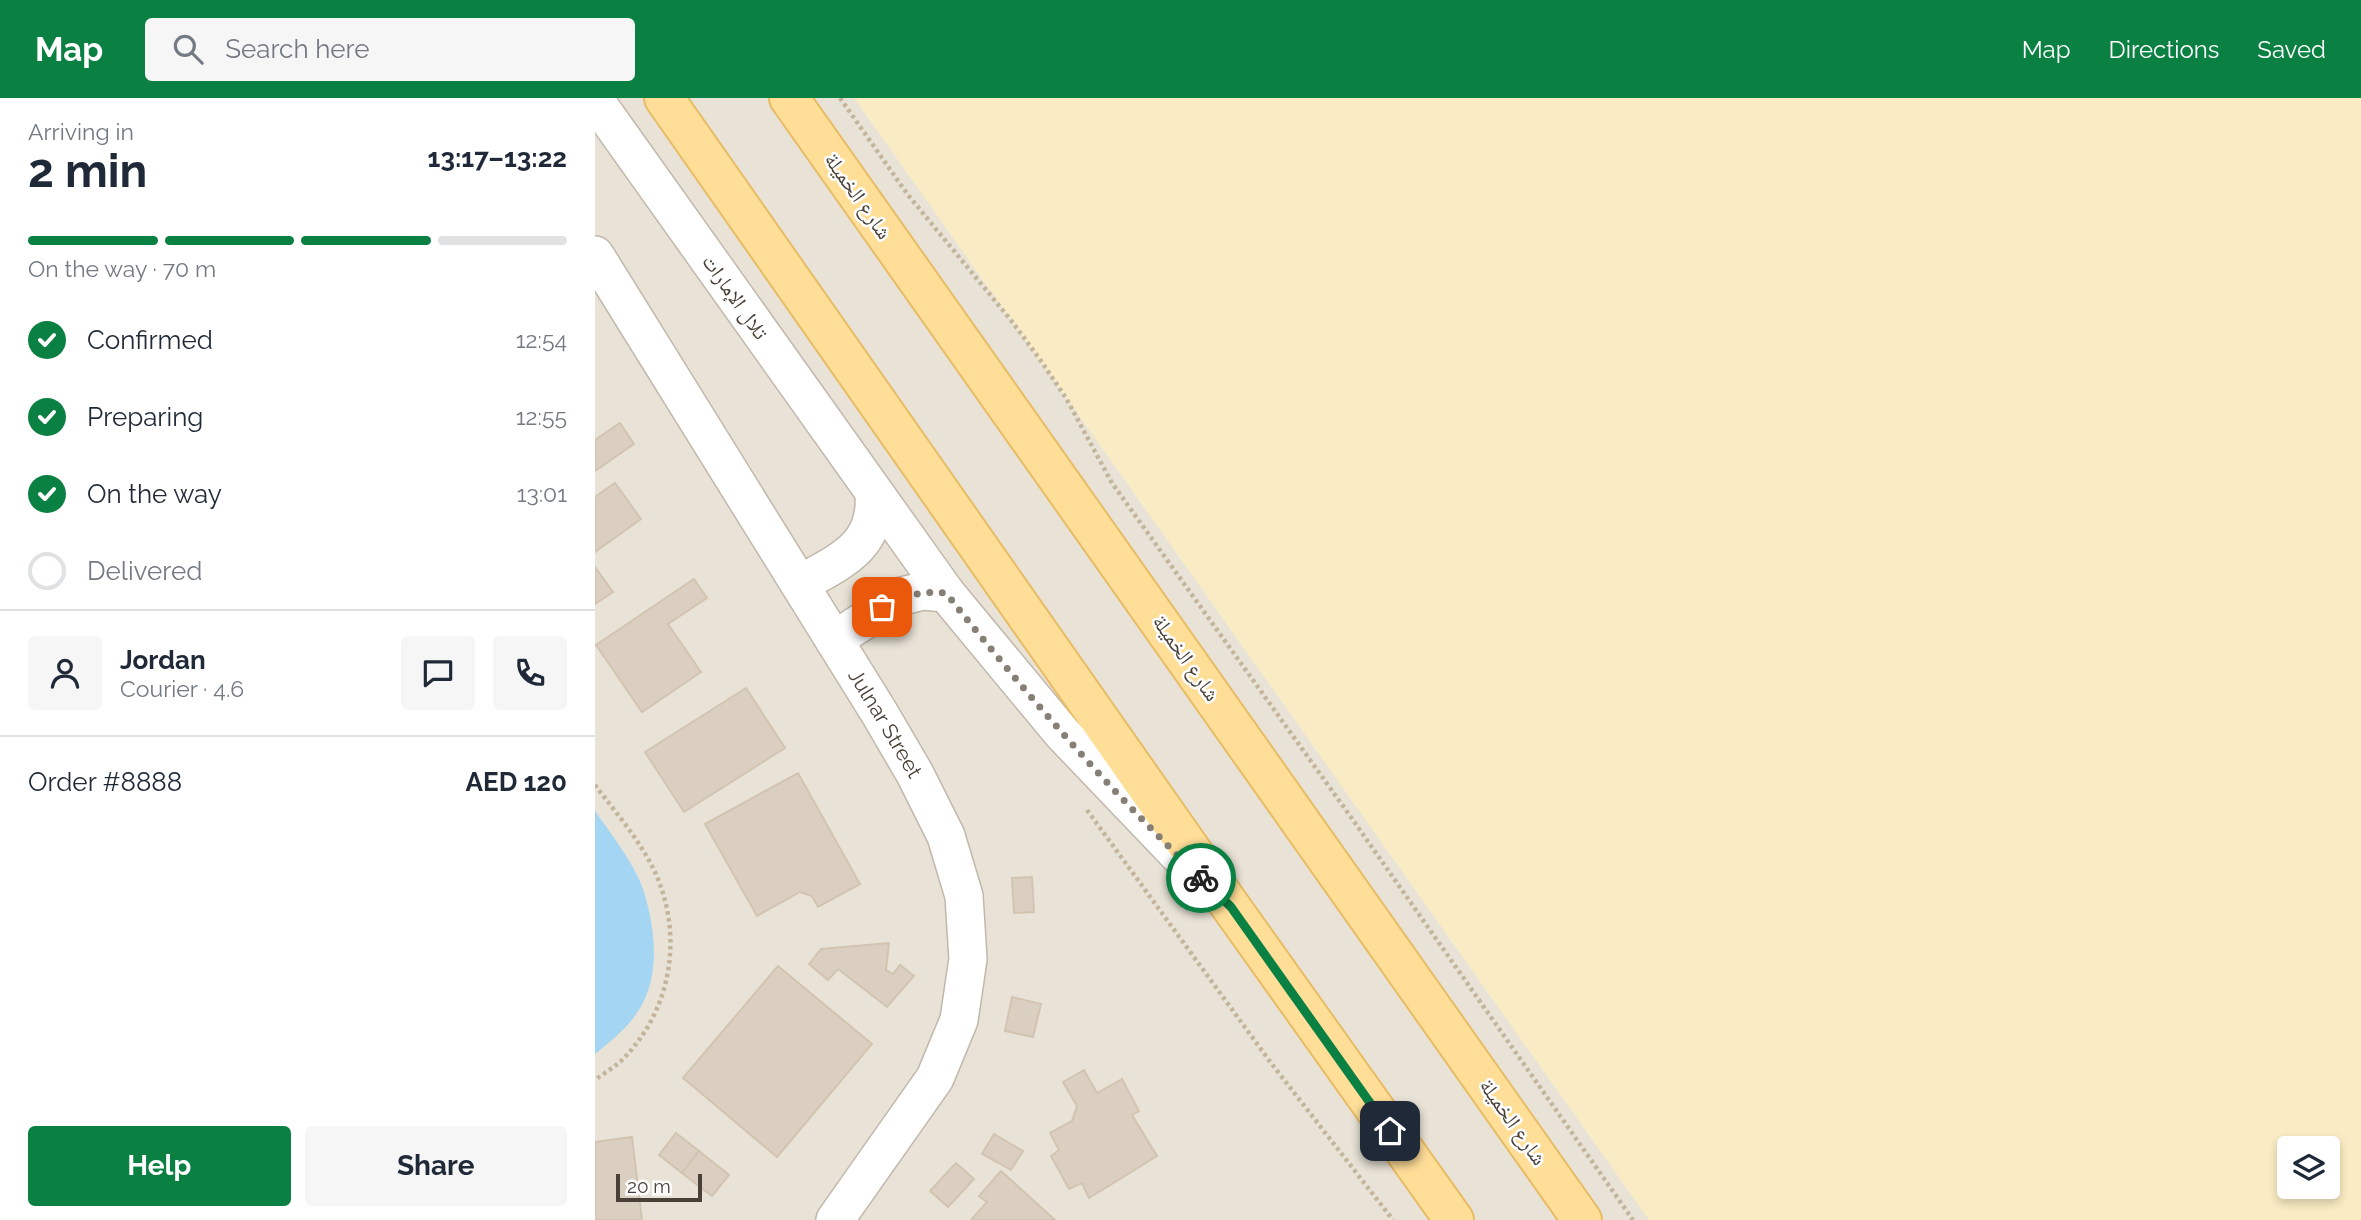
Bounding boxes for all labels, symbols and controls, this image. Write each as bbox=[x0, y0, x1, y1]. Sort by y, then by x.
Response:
search box bbox=[145, 18, 635, 81]
text: Map bbox=[35, 30, 103, 69]
icon: search bbox=[169, 30, 207, 68]
text: Search here bbox=[225, 34, 370, 64]
text: Map bbox=[2022, 35, 2071, 64]
text: Directions bbox=[2109, 35, 2219, 64]
text: Saved bbox=[2257, 35, 2326, 64]
text: Arriving in bbox=[28, 118, 134, 145]
text: 13:17–13:22 bbox=[428, 143, 567, 173]
text: 2 min bbox=[28, 144, 147, 198]
street label: شارع الخميلة bbox=[819, 148, 897, 244]
street label: تلال الإمارات bbox=[696, 249, 774, 345]
text: On the way · 70 m bbox=[28, 255, 216, 282]
icon: check bbox=[28, 321, 66, 359]
text: Confirmed bbox=[87, 325, 213, 355]
text: 12:54 bbox=[516, 326, 567, 353]
icon: check bbox=[28, 398, 66, 436]
text: Preparing bbox=[87, 402, 203, 432]
text: 12:55 bbox=[516, 403, 567, 430]
icon: check bbox=[28, 475, 66, 513]
text: On the way bbox=[87, 479, 222, 509]
text: 13:01 bbox=[517, 480, 567, 507]
text: Delivered bbox=[87, 556, 202, 586]
pin bbox=[852, 577, 912, 637]
icon: bag bbox=[863, 588, 901, 626]
street label: شارع الخميلة bbox=[1147, 610, 1225, 706]
button: person bbox=[28, 636, 102, 710]
button: chat bbox=[401, 636, 475, 710]
button: phone bbox=[493, 636, 567, 710]
text: Jordan bbox=[120, 645, 206, 675]
street label: Julnar Street bbox=[843, 664, 927, 782]
text: Courier · 4.6 bbox=[120, 675, 244, 702]
text: Order #8888 bbox=[28, 767, 182, 797]
text: AED 120 bbox=[466, 767, 567, 797]
courier bbox=[1166, 843, 1236, 913]
icon: bike bbox=[1182, 859, 1220, 897]
street label: شارع الخميلة bbox=[1474, 1074, 1552, 1170]
pin bbox=[1360, 1101, 1420, 1161]
icon: home bbox=[1371, 1112, 1409, 1150]
button: Help bbox=[28, 1126, 291, 1206]
button: Share bbox=[305, 1126, 567, 1206]
map controls bbox=[2277, 1136, 2340, 1199]
button: layers bbox=[2277, 1136, 2340, 1199]
scale bar bbox=[616, 1171, 702, 1203]
text: 20 m bbox=[627, 1175, 671, 1197]

